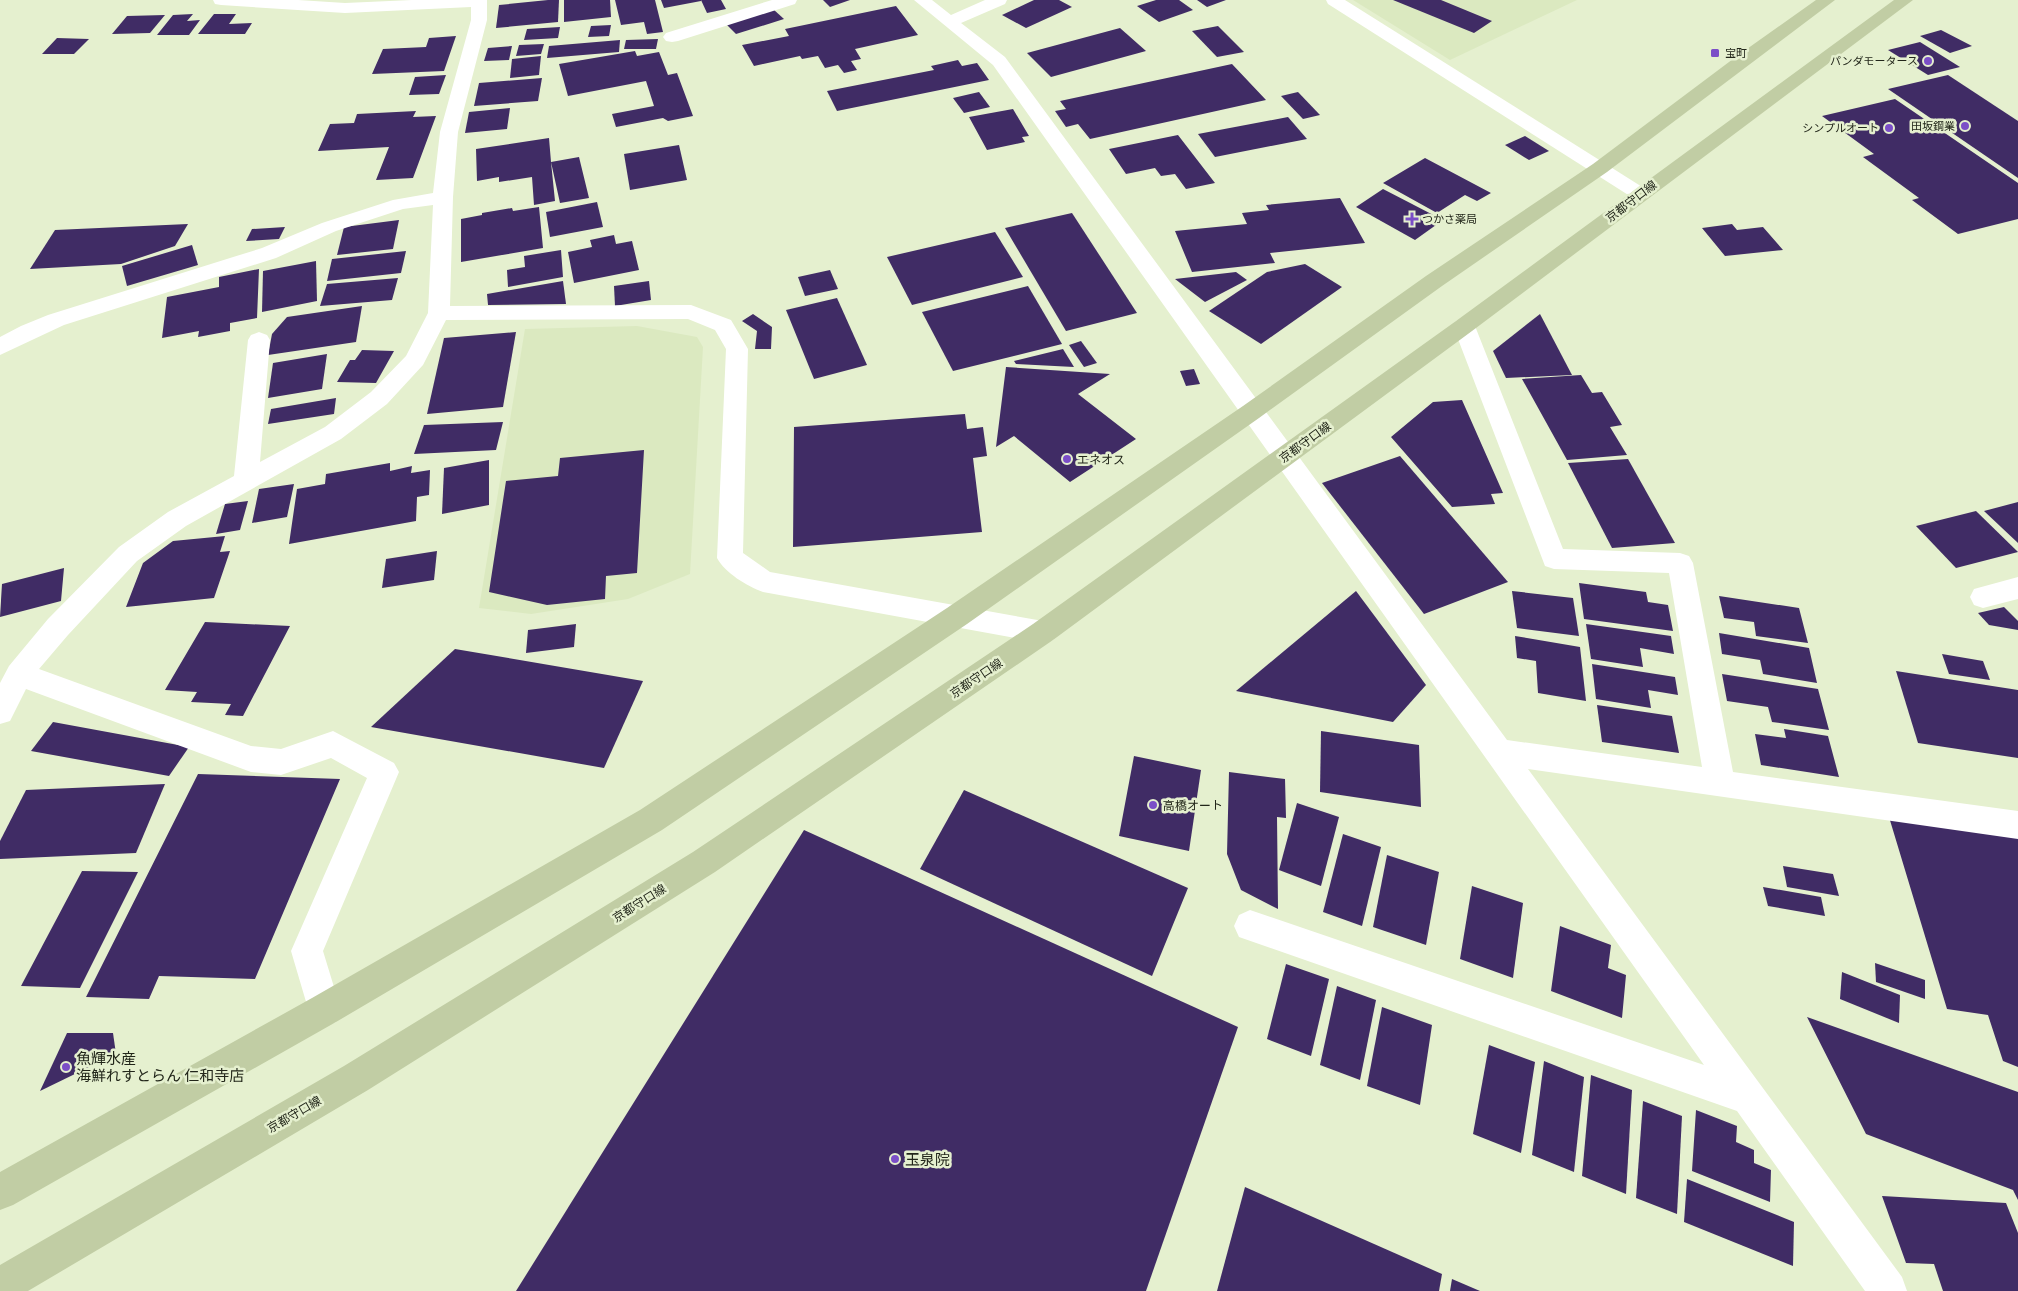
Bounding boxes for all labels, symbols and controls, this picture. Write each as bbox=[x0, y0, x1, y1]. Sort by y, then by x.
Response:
place label: 宝町 bbox=[1725, 45, 1747, 61]
marker: 宝町 bbox=[1709, 47, 1721, 59]
place label: パンダモータース bbox=[1830, 53, 1918, 69]
marker: パンダモータース bbox=[1922, 55, 1934, 67]
place label: 田坂鋼業 bbox=[1911, 118, 1955, 134]
place label: シンプルオート bbox=[1802, 120, 1879, 136]
marker: 田坂鋼業 bbox=[1959, 120, 1971, 132]
marker: シンプルオート bbox=[1883, 122, 1895, 134]
street label: 京都守口線 bbox=[1601, 175, 1661, 227]
place label: つかさ薬局 bbox=[1422, 211, 1477, 227]
marker: つかさ薬局 bbox=[1406, 213, 1418, 225]
street label: 京都守口線 bbox=[1275, 417, 1335, 467]
place label: エネオス bbox=[1077, 450, 1125, 469]
marker: エネオス bbox=[1061, 453, 1073, 465]
street label: 京都守口線 bbox=[946, 653, 1006, 703]
place label: 高橋オート bbox=[1163, 796, 1223, 815]
marker: 高橋オート bbox=[1147, 799, 1159, 811]
street label: 京都守口線 bbox=[609, 879, 669, 927]
place label: 魚輝水産 海鮮れすとらん 仁和寺店 bbox=[76, 1047, 244, 1087]
marker: 魚輝水産 海鮮れすとらん 仁和寺店 bbox=[60, 1061, 72, 1073]
street label: 京都守口線 bbox=[263, 1091, 325, 1137]
place label: 玉泉院 bbox=[905, 1148, 950, 1171]
marker: 玉泉院 bbox=[889, 1153, 901, 1165]

